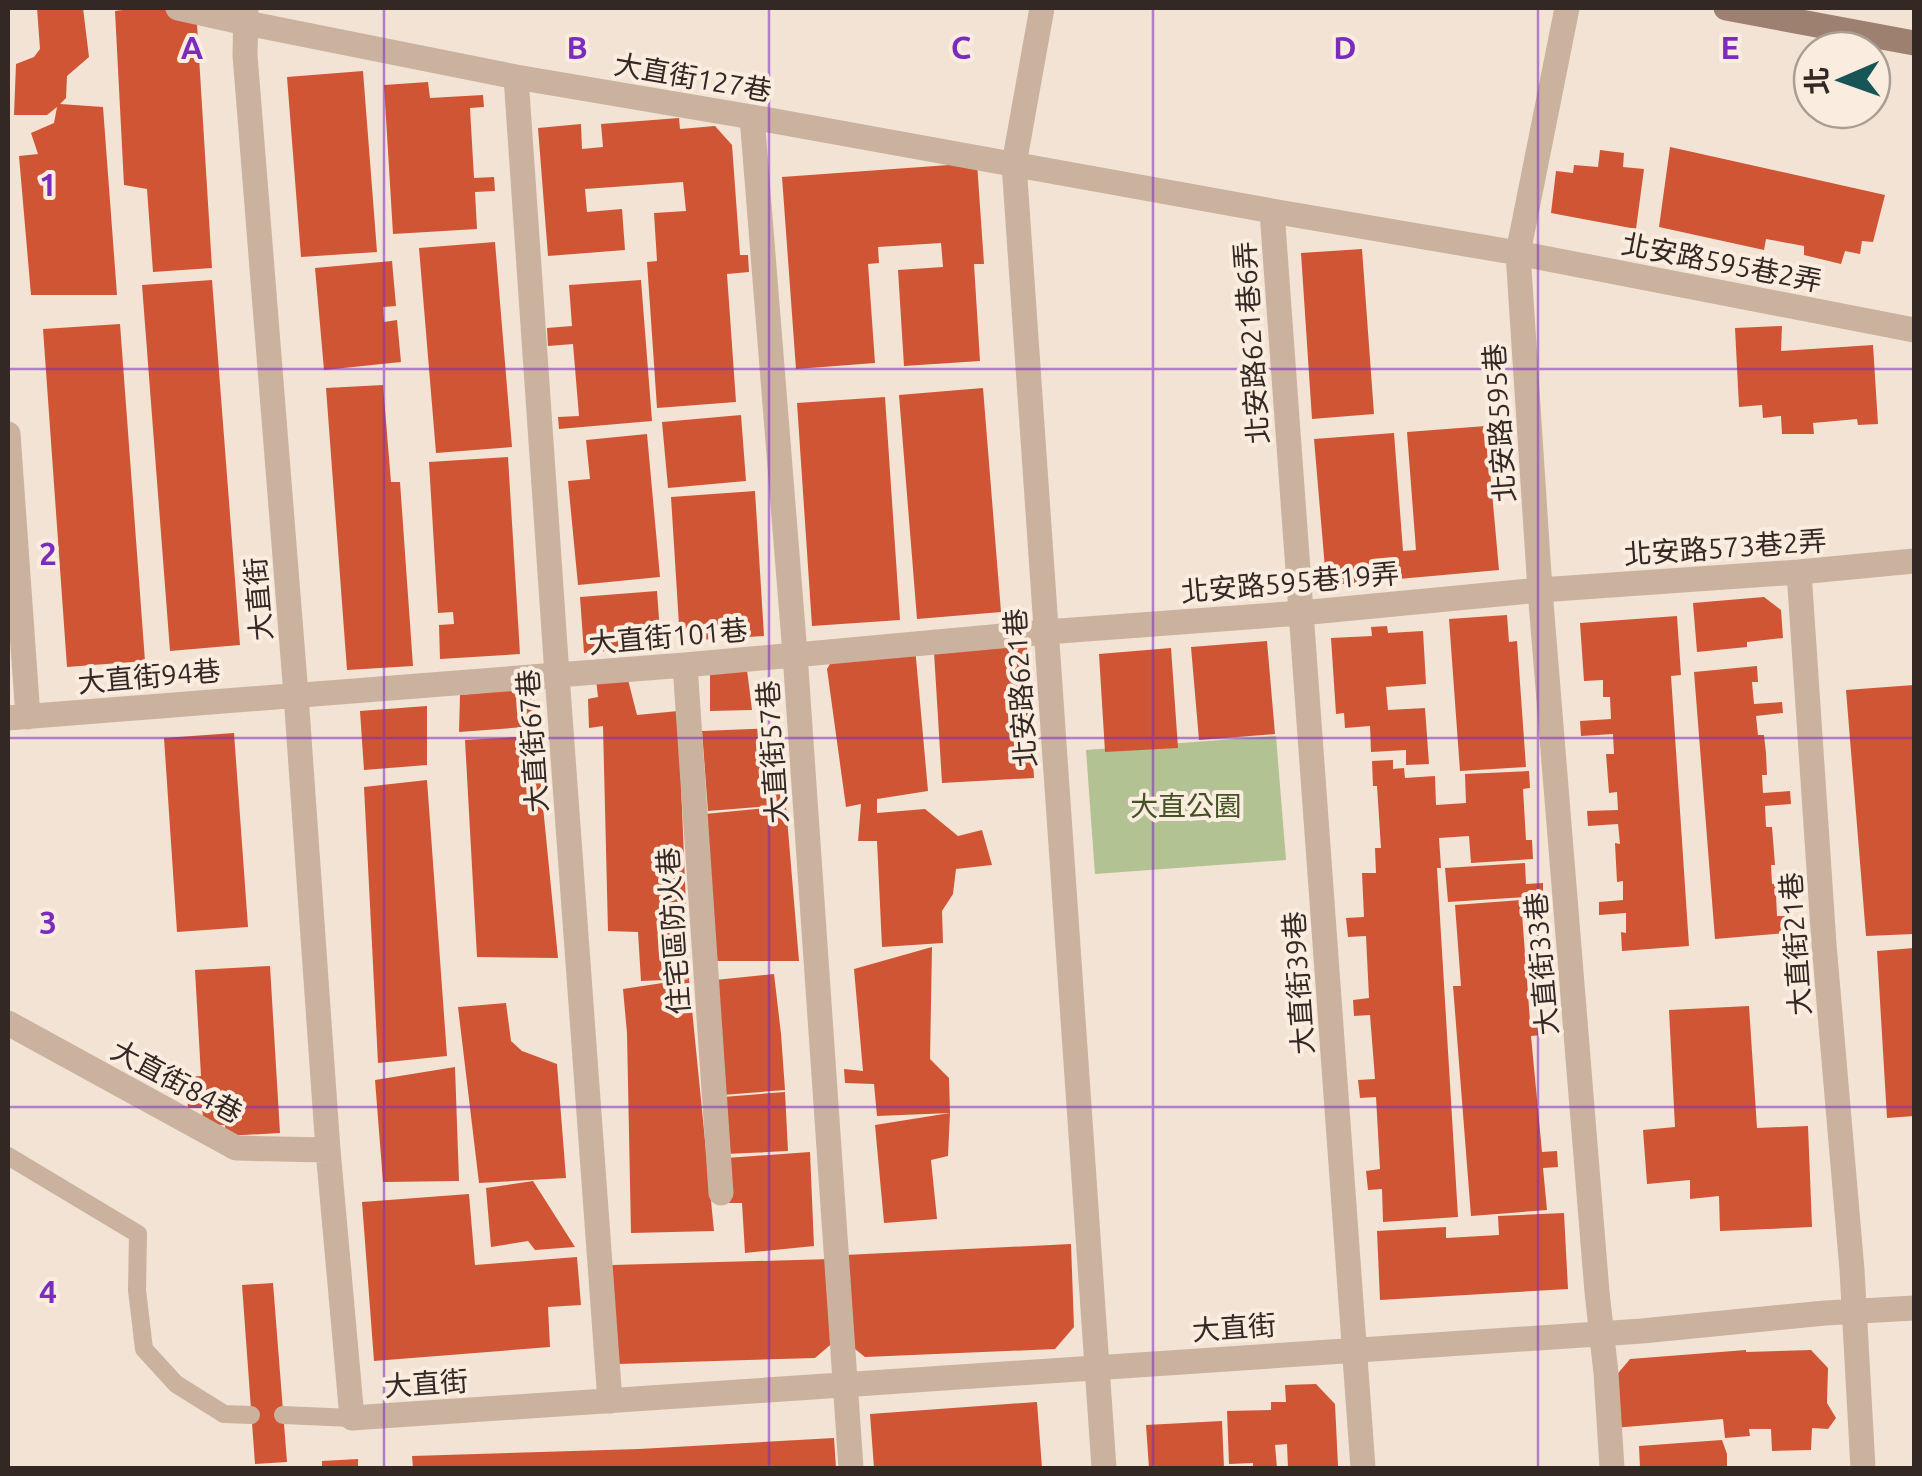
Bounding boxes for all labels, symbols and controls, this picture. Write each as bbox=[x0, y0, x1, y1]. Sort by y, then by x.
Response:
text: A bbox=[181, 29, 204, 65]
text: B bbox=[566, 29, 588, 65]
text: C bbox=[951, 29, 971, 65]
text: D bbox=[1333, 29, 1357, 65]
text: E bbox=[1720, 29, 1740, 65]
north arrow bbox=[1792, 30, 1892, 130]
street label: 大直街127巷 bbox=[612, 48, 774, 106]
text: 北 bbox=[1801, 66, 1832, 95]
text: 1 bbox=[39, 166, 57, 202]
street label: 北安路595巷2弄 bbox=[1619, 227, 1825, 297]
street label: 北安路621巷6弄 bbox=[1228, 241, 1274, 445]
street label: 北安路595巷 bbox=[1478, 342, 1520, 504]
street label: 北安路573巷2弄 bbox=[1623, 524, 1827, 570]
text: 2 bbox=[39, 535, 57, 571]
street label: 大直街 bbox=[239, 556, 277, 642]
street label: 北安路595巷19弄 bbox=[1180, 557, 1400, 607]
street label: 北安路621巷 bbox=[999, 607, 1041, 769]
street label: 大直街101巷 bbox=[587, 614, 749, 658]
street label: 大直街94巷 bbox=[76, 654, 222, 698]
street label: 大直街67巷 bbox=[512, 668, 552, 814]
street label: 大直街57巷 bbox=[752, 679, 792, 825]
park label: 大直公園 bbox=[1130, 790, 1242, 821]
street label: 住宅區防火巷 bbox=[652, 846, 694, 1016]
street label: 大直街21巷 bbox=[1775, 871, 1815, 1017]
street label: 大直街33巷 bbox=[1519, 891, 1563, 1037]
text: 3 bbox=[39, 904, 57, 940]
street label: 大直街39巷 bbox=[1278, 910, 1318, 1056]
street label: 大直街84巷 bbox=[106, 1034, 248, 1128]
text: 4 bbox=[39, 1273, 57, 1309]
street label: 大直街 bbox=[1191, 1309, 1277, 1345]
street label: 大直街 bbox=[383, 1365, 469, 1401]

